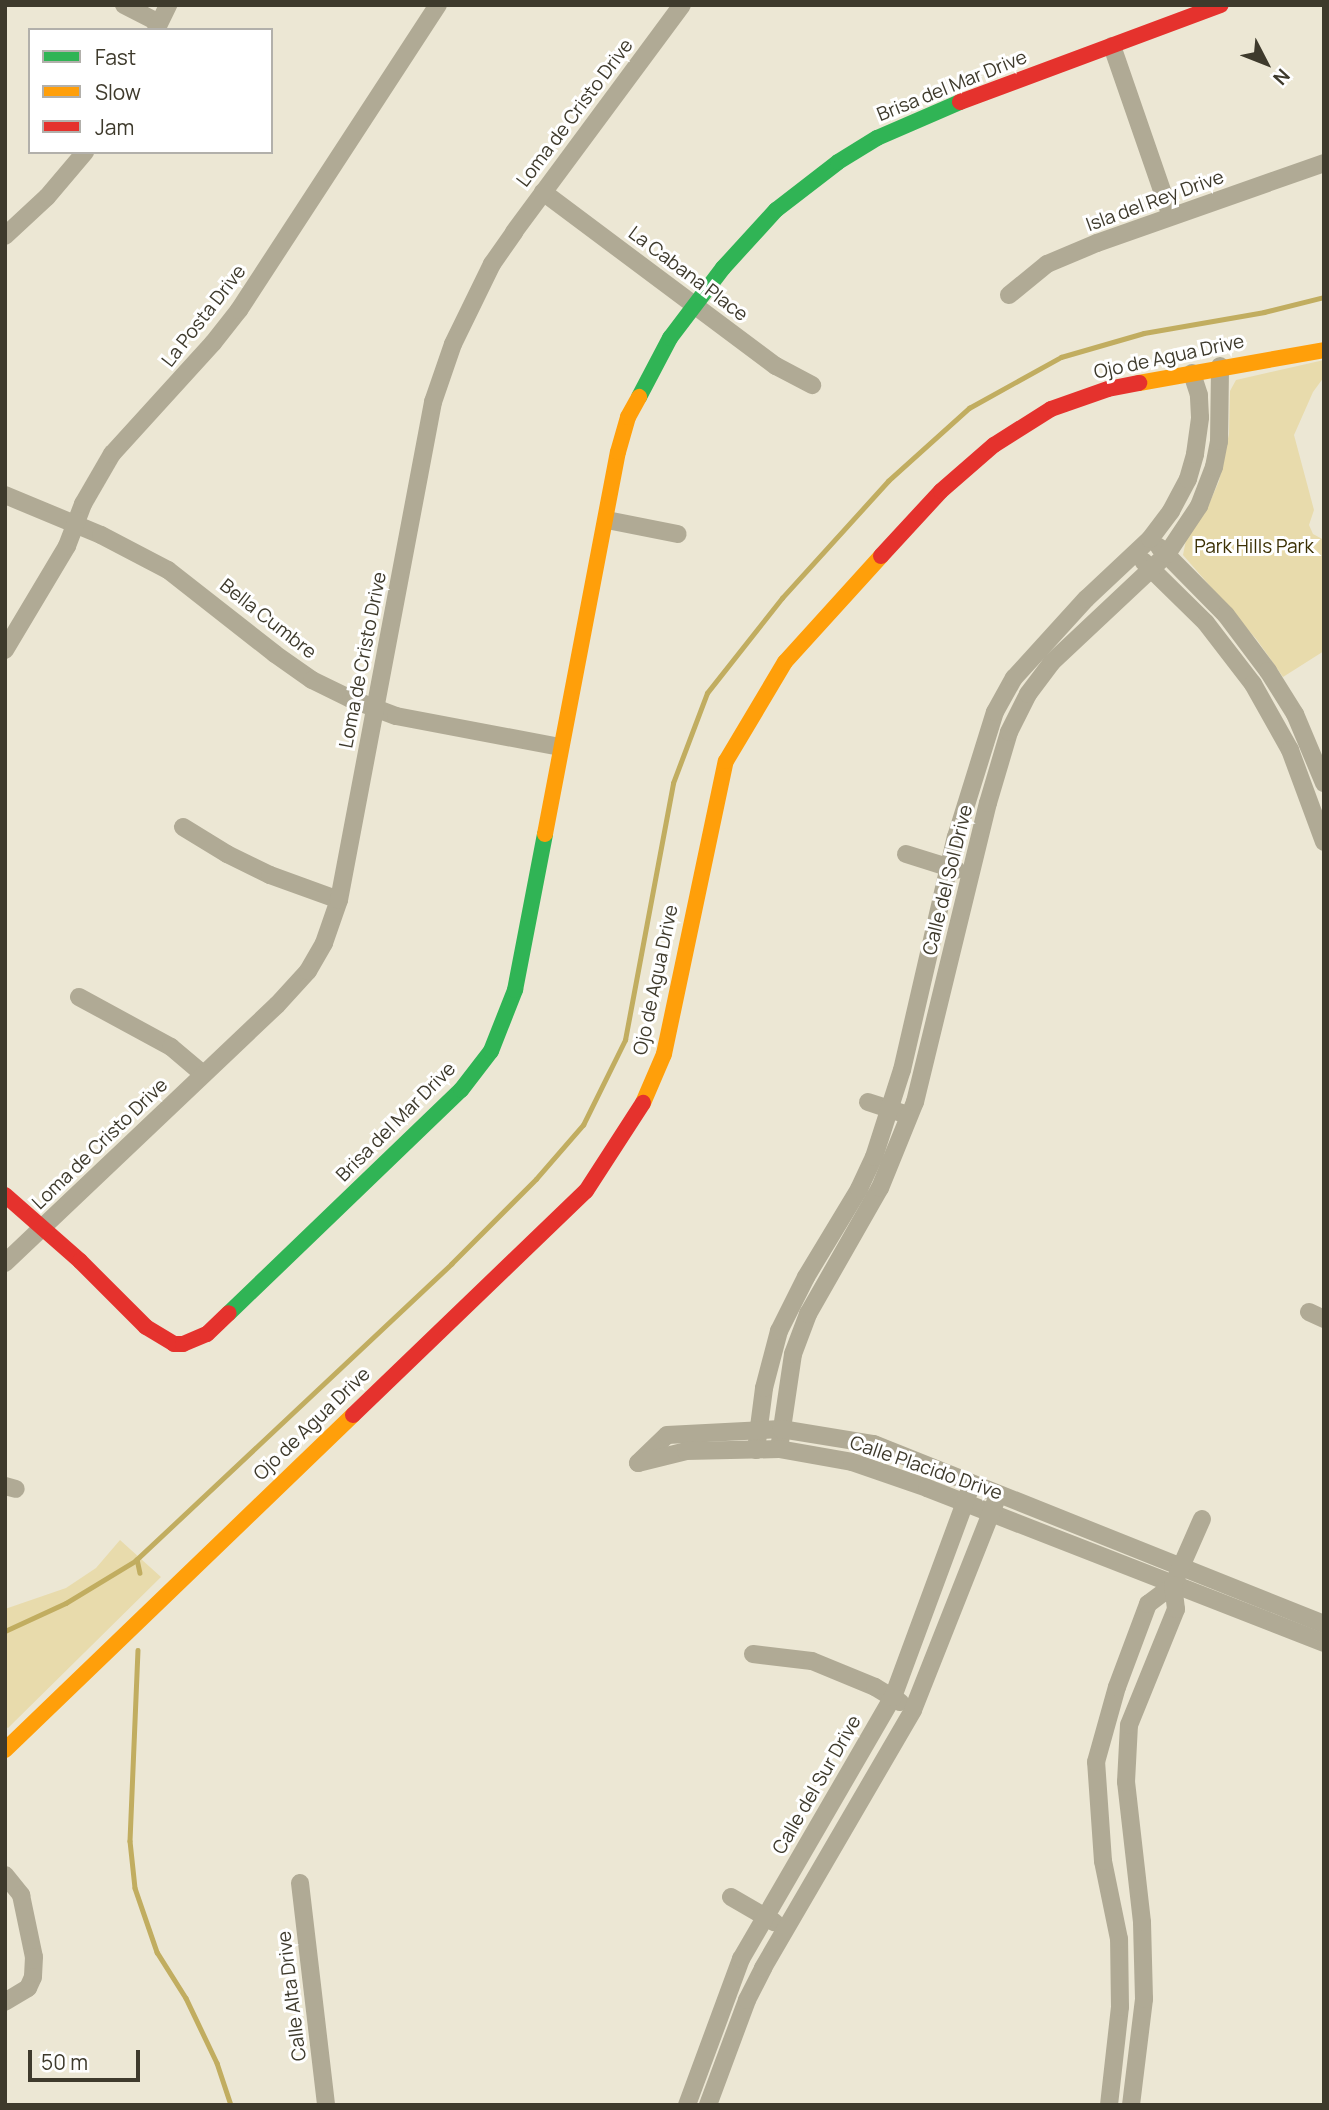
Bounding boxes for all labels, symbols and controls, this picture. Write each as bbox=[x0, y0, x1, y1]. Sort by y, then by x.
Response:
legend bbox=[28, 28, 273, 154]
north arrow bbox=[1231, 28, 1301, 98]
street label: Loma de Cristo Drive bbox=[512, 35, 638, 191]
text: Fast bbox=[95, 43, 136, 71]
street label: Brisa del Mar Drive bbox=[874, 46, 1030, 126]
text: N bbox=[1267, 63, 1296, 91]
text: Slow bbox=[95, 78, 141, 106]
text: Jam bbox=[95, 113, 134, 141]
street label: Isla del Rey Drive bbox=[1083, 166, 1227, 236]
street label: La Cabana Place bbox=[624, 222, 752, 326]
street label: La Posta Drive bbox=[157, 261, 251, 371]
street label: Ojo de Agua Drive bbox=[1092, 330, 1246, 384]
park label: Park Hills Park bbox=[1194, 536, 1314, 558]
street label: Loma de Cristo Drive bbox=[335, 570, 391, 750]
street label: Bella Cumbre bbox=[215, 574, 321, 664]
street label: Calle del Sol Drive bbox=[918, 802, 978, 958]
street label: Ojo de Agua Drive bbox=[629, 903, 683, 1057]
street label: Brisa del Mar Drive bbox=[332, 1058, 460, 1186]
street label: Loma de Cristo Drive bbox=[28, 1074, 172, 1214]
street label: Ojo de Agua Drive bbox=[249, 1363, 375, 1485]
street label: Calle Placido Drive bbox=[847, 1431, 1005, 1505]
street label: Calle del Sur Drive bbox=[768, 1711, 866, 1859]
street label: Calle Alta Drive bbox=[273, 1930, 311, 2062]
scale bar bbox=[32, 2036, 144, 2080]
text: 50 m bbox=[41, 2048, 88, 2076]

